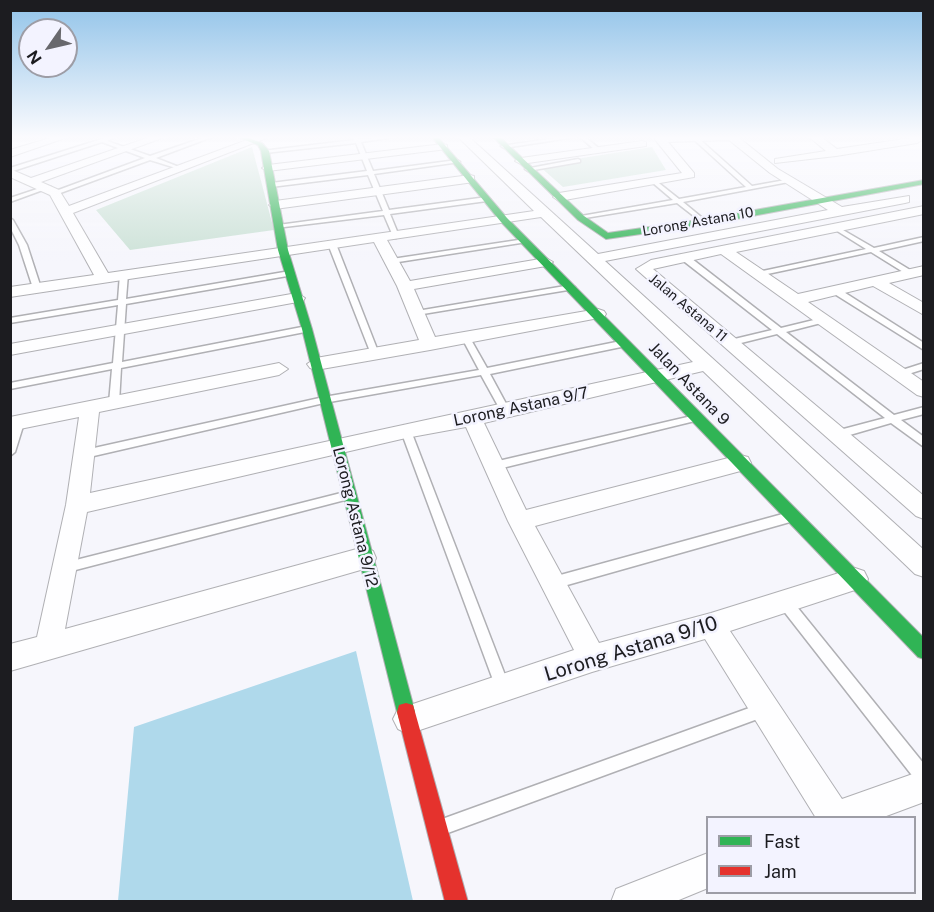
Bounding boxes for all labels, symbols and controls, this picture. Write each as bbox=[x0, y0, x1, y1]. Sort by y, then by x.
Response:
north arrow bbox=[18, 18, 78, 78]
text: N bbox=[23, 47, 46, 68]
street label: Lorong Astana 10 bbox=[641, 204, 755, 240]
street label: Jalan Astana 11 bbox=[645, 270, 731, 346]
street label: Jalan Astana 9 bbox=[645, 339, 733, 429]
street label: Lorong Astana 9/7 bbox=[452, 383, 590, 431]
street label: Lorong Astana 9/12 bbox=[328, 445, 382, 589]
street label: Lorong Astana 9/10 bbox=[541, 611, 721, 687]
legend bbox=[706, 816, 916, 894]
text: Fast bbox=[764, 831, 800, 852]
text: Jam bbox=[764, 861, 797, 882]

